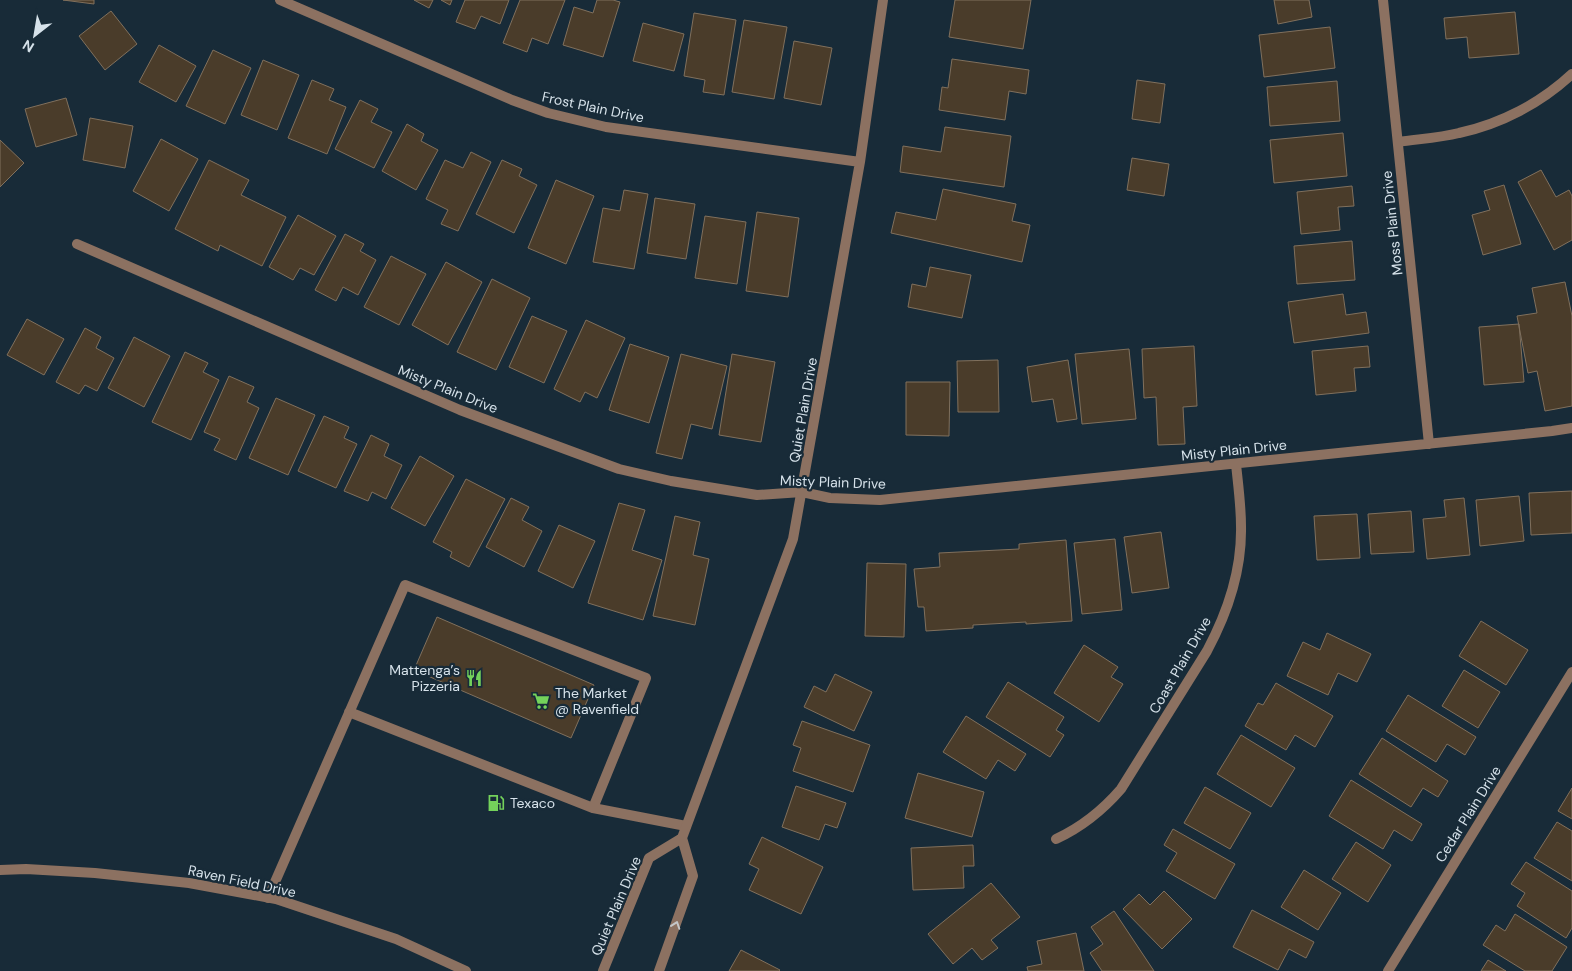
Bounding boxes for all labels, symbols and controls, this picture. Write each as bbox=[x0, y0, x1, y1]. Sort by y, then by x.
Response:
north arrow bbox=[10, 10, 60, 60]
text: N bbox=[19, 36, 37, 56]
street label: Frost Plain Drive bbox=[540, 87, 646, 127]
street label: Moss Plain Drive bbox=[1378, 170, 1406, 276]
street label: Quiet Plain Drive bbox=[785, 356, 821, 464]
street label: Misty Plain Drive bbox=[395, 361, 501, 417]
street label: Misty Plain Drive bbox=[1180, 436, 1288, 464]
street label: Misty Plain Drive bbox=[780, 471, 886, 493]
street label: Coast Plain Drive bbox=[1145, 613, 1215, 717]
place label: Mattenga’s Pizzeria bbox=[389, 661, 460, 695]
restaurant icon: Mattenga’s Pizzeria bbox=[464, 668, 484, 688]
place label: The Market @ Ravenfield bbox=[555, 684, 639, 718]
supermarket icon: The Market @ Ravenfield bbox=[531, 691, 551, 711]
street label: Cedar Plain Drive bbox=[1431, 762, 1505, 866]
fuel station icon: Texaco bbox=[486, 793, 506, 813]
place label: Texaco bbox=[510, 794, 555, 812]
street label: Quiet Plain Drive bbox=[587, 854, 645, 958]
street label: Raven Field Drive bbox=[186, 861, 298, 901]
one-way arrow bbox=[670, 921, 680, 930]

